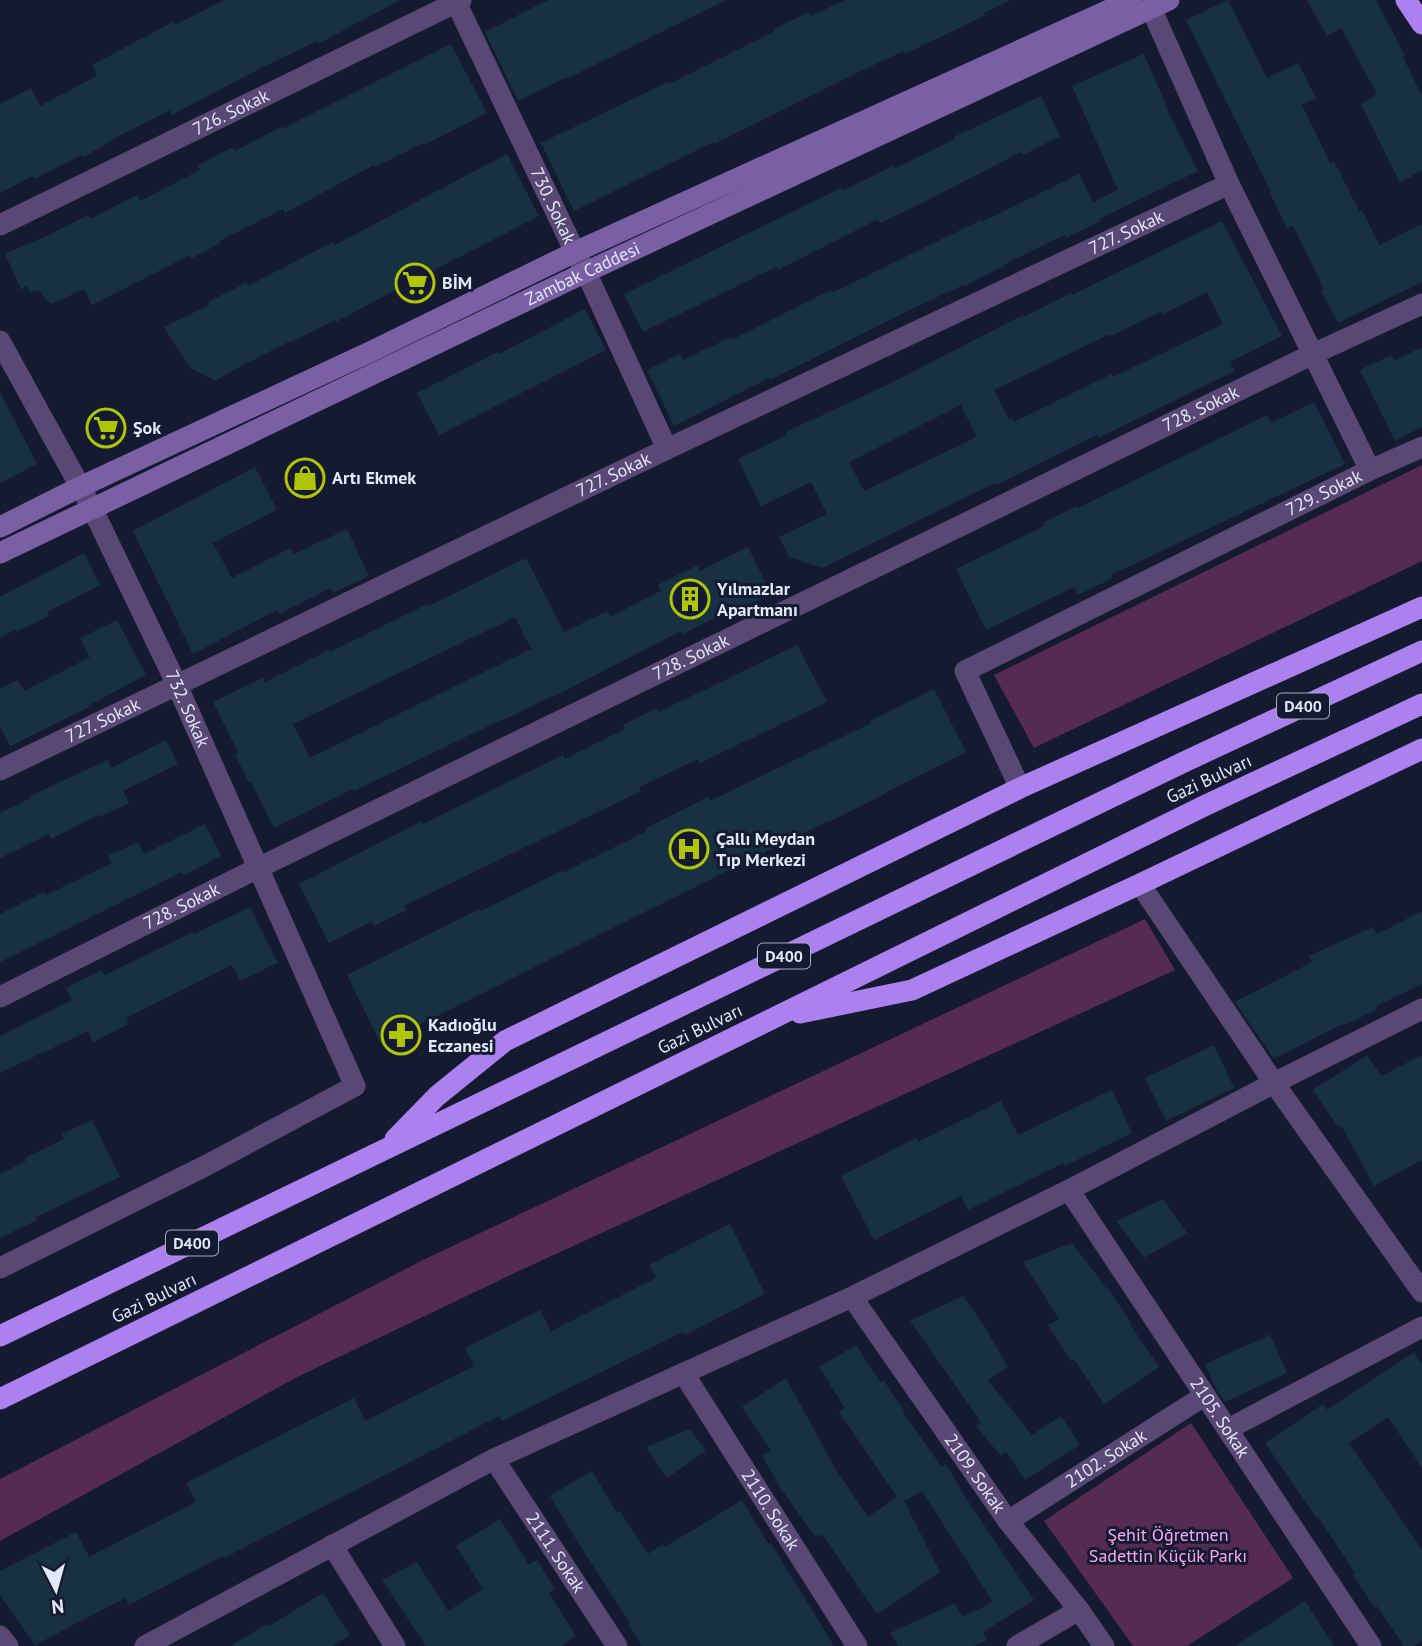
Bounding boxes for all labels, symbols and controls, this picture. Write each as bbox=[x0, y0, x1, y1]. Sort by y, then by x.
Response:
street label: 726. Sokak bbox=[189, 83, 273, 140]
street label: 730. Sokak bbox=[525, 164, 582, 248]
street label: 727. Sokak bbox=[1085, 204, 1168, 259]
street label: Zambak Caddesi bbox=[521, 236, 644, 310]
supermarket icon: BİM bbox=[394, 262, 436, 304]
place label: BİM bbox=[442, 271, 472, 294]
street label: 728. Sokak bbox=[1158, 380, 1243, 437]
supermarket icon: Şok bbox=[85, 407, 127, 449]
place label: Şok bbox=[133, 416, 161, 439]
street label: 727. Sokak bbox=[572, 446, 655, 502]
shop icon: Artı Ekmek bbox=[284, 457, 326, 499]
street label: 729. Sokak bbox=[1282, 464, 1366, 521]
place label: Artı Ekmek bbox=[332, 466, 416, 489]
place label: Yılmazlar Apartmanı bbox=[716, 577, 798, 621]
building icon: Yılmazlar Apartmanı bbox=[669, 578, 711, 620]
street label: 728. Sokak bbox=[649, 628, 733, 685]
street label: 732. Sokak bbox=[161, 666, 215, 751]
street label: 727. Sokak bbox=[61, 692, 144, 748]
road number: D400 bbox=[1277, 694, 1329, 719]
street label: Gazi Bulvarı bbox=[1162, 749, 1255, 808]
place label: Çallı Meydan Tıp Merkezi bbox=[716, 827, 815, 871]
hospital icon: Çallı Meydan Tıp Merkezi bbox=[668, 828, 710, 870]
street label: 728. Sokak bbox=[139, 877, 224, 934]
road number: D400 bbox=[758, 944, 810, 968]
street label: Gazi Bulvarı bbox=[654, 998, 746, 1059]
place label: Kadıoğlu Eczanesi bbox=[428, 1013, 497, 1057]
pharmacy icon: Kadıoğlu Eczanesi bbox=[380, 1014, 422, 1056]
road number: D400 bbox=[166, 1231, 218, 1256]
street label: Gazi Bulvarı bbox=[108, 1267, 200, 1328]
street label: 2105. Sokak bbox=[1185, 1373, 1255, 1462]
street label: 2102. Sokak bbox=[1061, 1424, 1151, 1493]
street label: 2109. Sokak bbox=[940, 1429, 1011, 1518]
street label: 2110. Sokak bbox=[736, 1465, 805, 1555]
street label: 2111. Sokak bbox=[521, 1508, 591, 1597]
park label: Şehit Öğretmen Sadettin Küçük Parkı bbox=[1089, 1523, 1247, 1567]
north arrow bbox=[21, 1555, 91, 1625]
text: N bbox=[50, 1594, 65, 1619]

